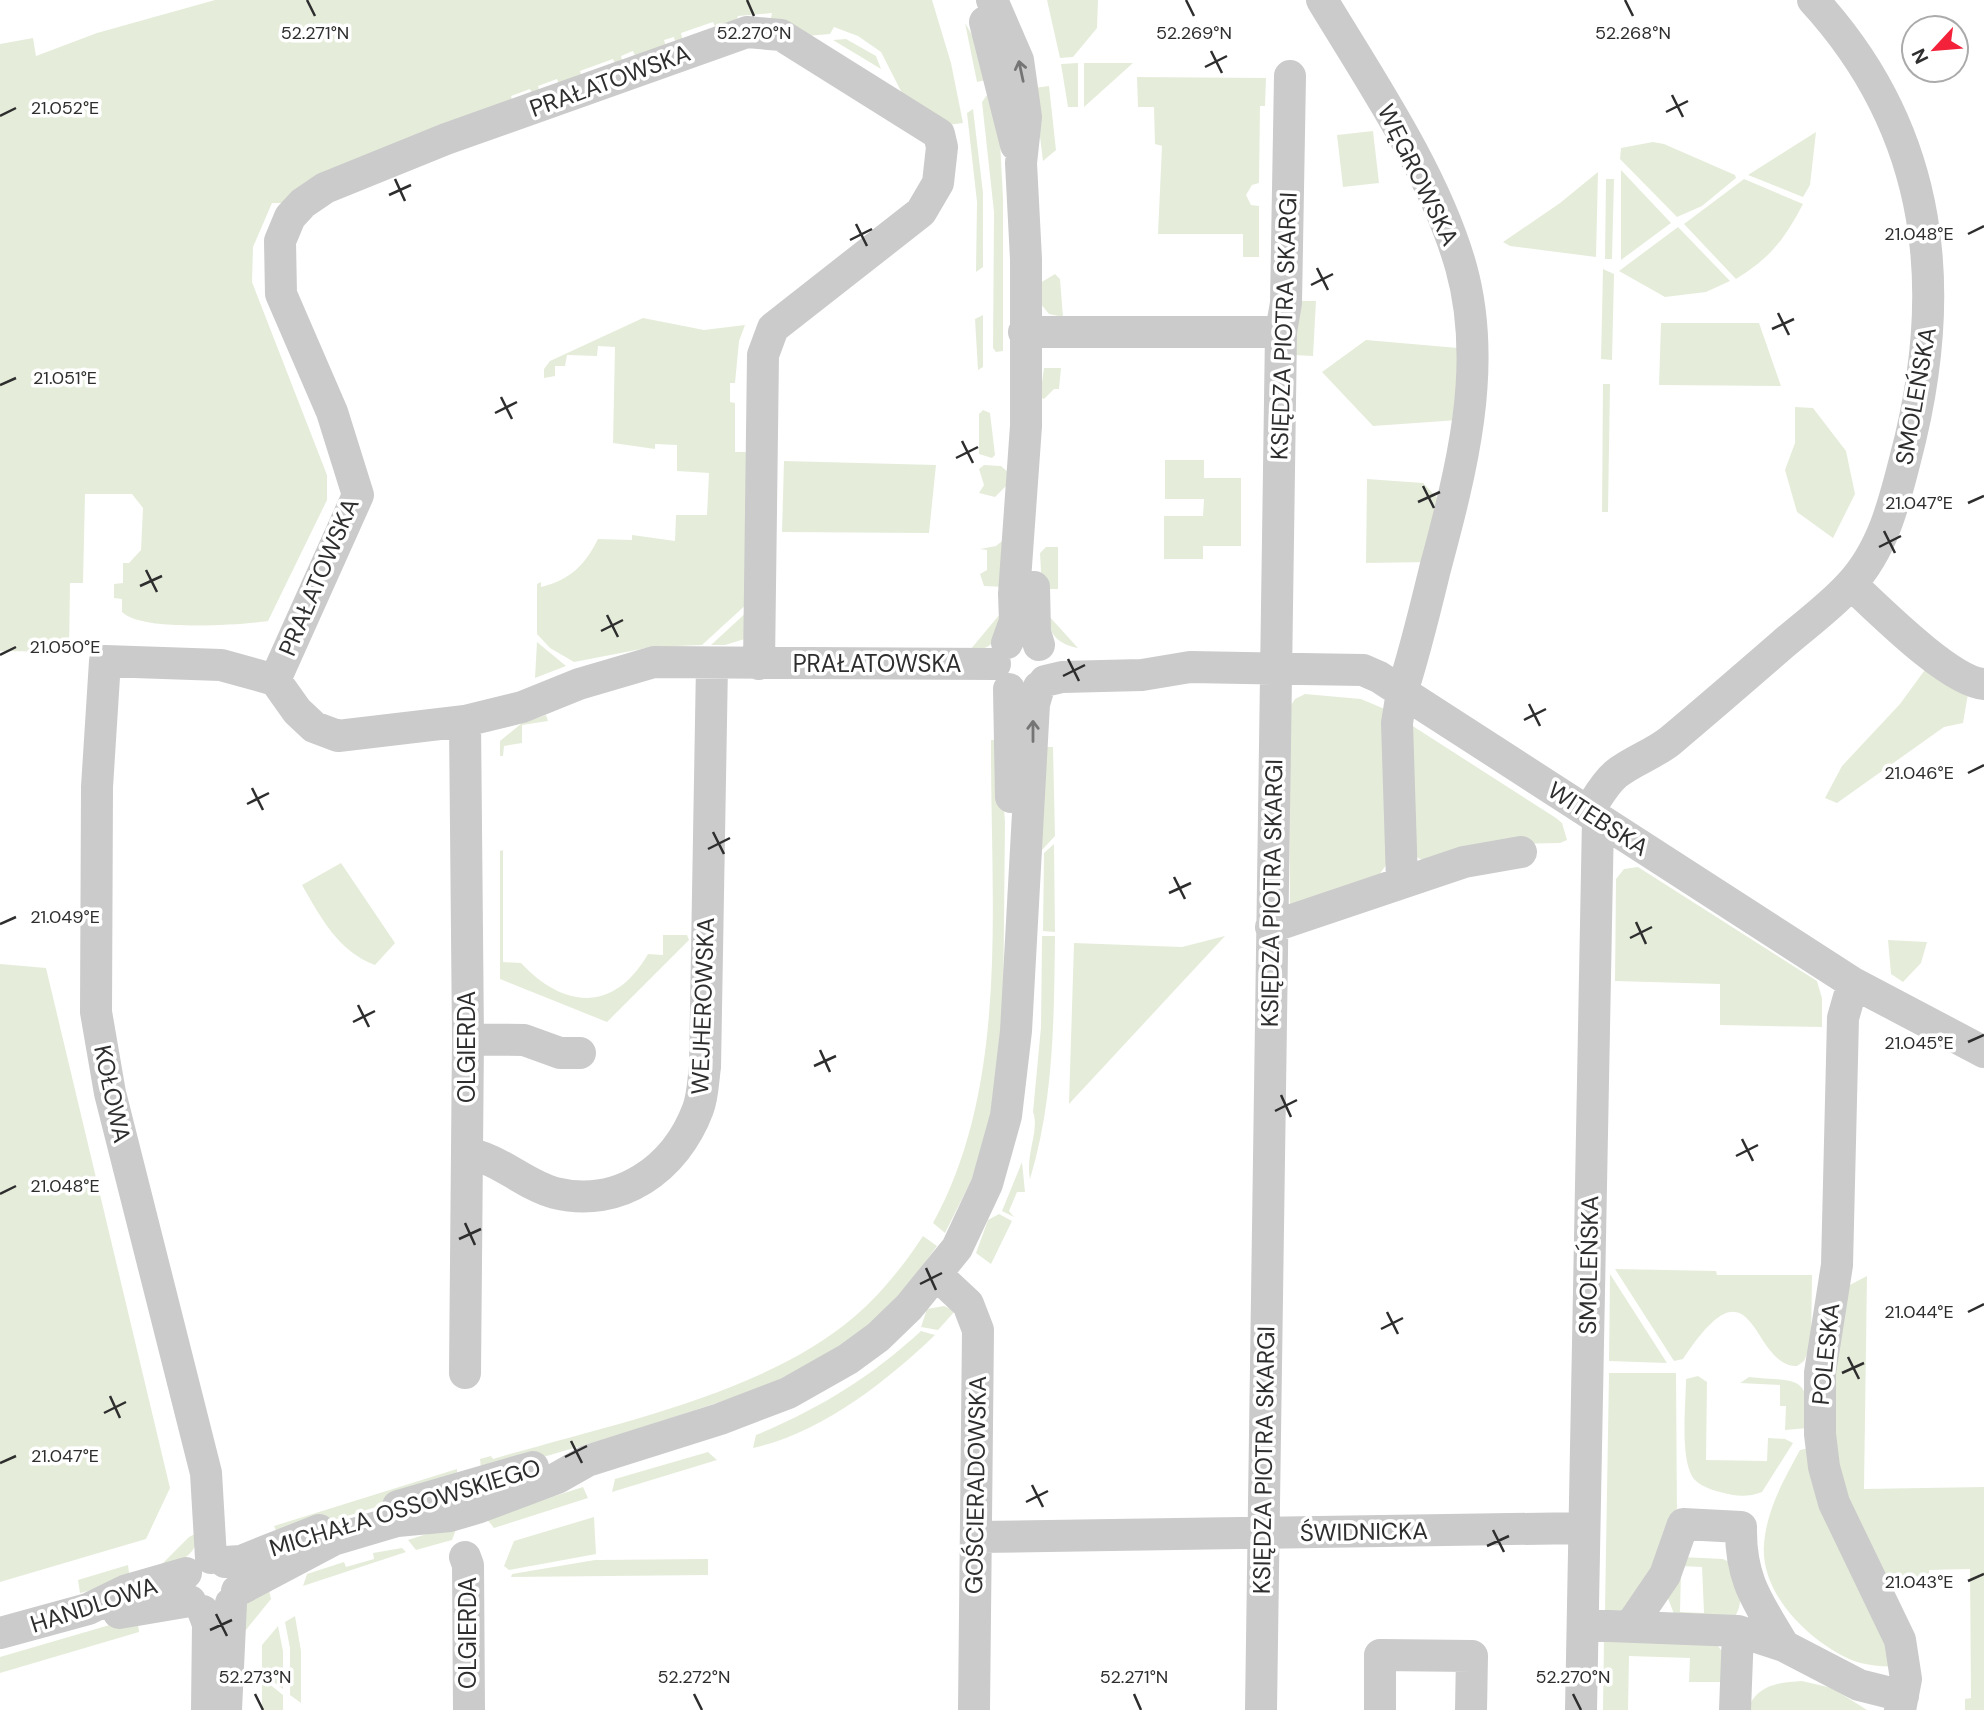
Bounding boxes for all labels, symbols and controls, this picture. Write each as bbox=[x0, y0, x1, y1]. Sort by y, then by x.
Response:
north arrow bbox=[1900, 14, 1970, 84]
text: 52.271°N bbox=[281, 21, 349, 45]
text: 52.270°N bbox=[717, 21, 791, 45]
text: 52.269°N bbox=[1156, 21, 1232, 45]
text: 52.268°N bbox=[1595, 21, 1671, 45]
street label: PRAŁATOWSKA bbox=[525, 37, 694, 124]
text: N bbox=[1906, 45, 1934, 68]
one-way arrow bbox=[1013, 60, 1027, 83]
text: 21.052°E bbox=[31, 96, 99, 120]
street label: WĘGROWSKA bbox=[1371, 99, 1466, 251]
street label: KSIĘDZA PIOTRA SKARGI bbox=[1263, 191, 1304, 461]
text: 21.048°E bbox=[1884, 222, 1954, 246]
street label: SMOLEŃSKA bbox=[1888, 325, 1943, 467]
text: 21.051°E bbox=[33, 366, 97, 390]
text: 21.047°E bbox=[1885, 491, 1953, 515]
street label: PRAŁATOWSKA bbox=[271, 493, 366, 661]
text: 21.050°E bbox=[30, 635, 100, 659]
street label: PRAŁATOWSKA bbox=[793, 648, 961, 679]
one-way arrow bbox=[1026, 719, 1040, 742]
street label: KSIĘDZA PIOTRA SKARGI bbox=[1254, 759, 1289, 1027]
text: 21.046°E bbox=[1884, 761, 1954, 785]
street label: WITEBSKA bbox=[1542, 774, 1655, 863]
text: 21.049°E bbox=[30, 905, 100, 929]
street label: WEJHEROWSKA bbox=[684, 917, 721, 1095]
street label: OLGIERDA bbox=[451, 991, 482, 1103]
text: 21.045°E bbox=[1884, 1031, 1954, 1055]
street label: KOŁOWA bbox=[87, 1042, 138, 1145]
text: 21.048°E bbox=[30, 1174, 100, 1198]
street label: SMOLEŃSKA bbox=[1572, 1195, 1605, 1335]
text: 21.044°E bbox=[1884, 1300, 1954, 1324]
street label: POLESKA bbox=[1805, 1301, 1846, 1407]
street label: KSIĘDZA PIOTRA SKARGI bbox=[1246, 1326, 1281, 1594]
street label: GOŚCIERADOWSKA bbox=[958, 1375, 993, 1594]
text: 21.047°E bbox=[31, 1444, 99, 1468]
street label: MICHAŁA OSSOWSKIEGO bbox=[265, 1451, 544, 1564]
street label: ŚWIDNICKA bbox=[1300, 1515, 1428, 1548]
street label: HANDLOWA bbox=[26, 1569, 161, 1640]
text: 21.043°E bbox=[1884, 1570, 1954, 1594]
street label: OLGIERDA bbox=[452, 1577, 483, 1689]
text: 52.273°N bbox=[218, 1665, 292, 1689]
text: 52.272°N bbox=[658, 1665, 730, 1689]
text: 52.271°N bbox=[1100, 1665, 1168, 1689]
text: 52.270°N bbox=[1536, 1665, 1610, 1689]

